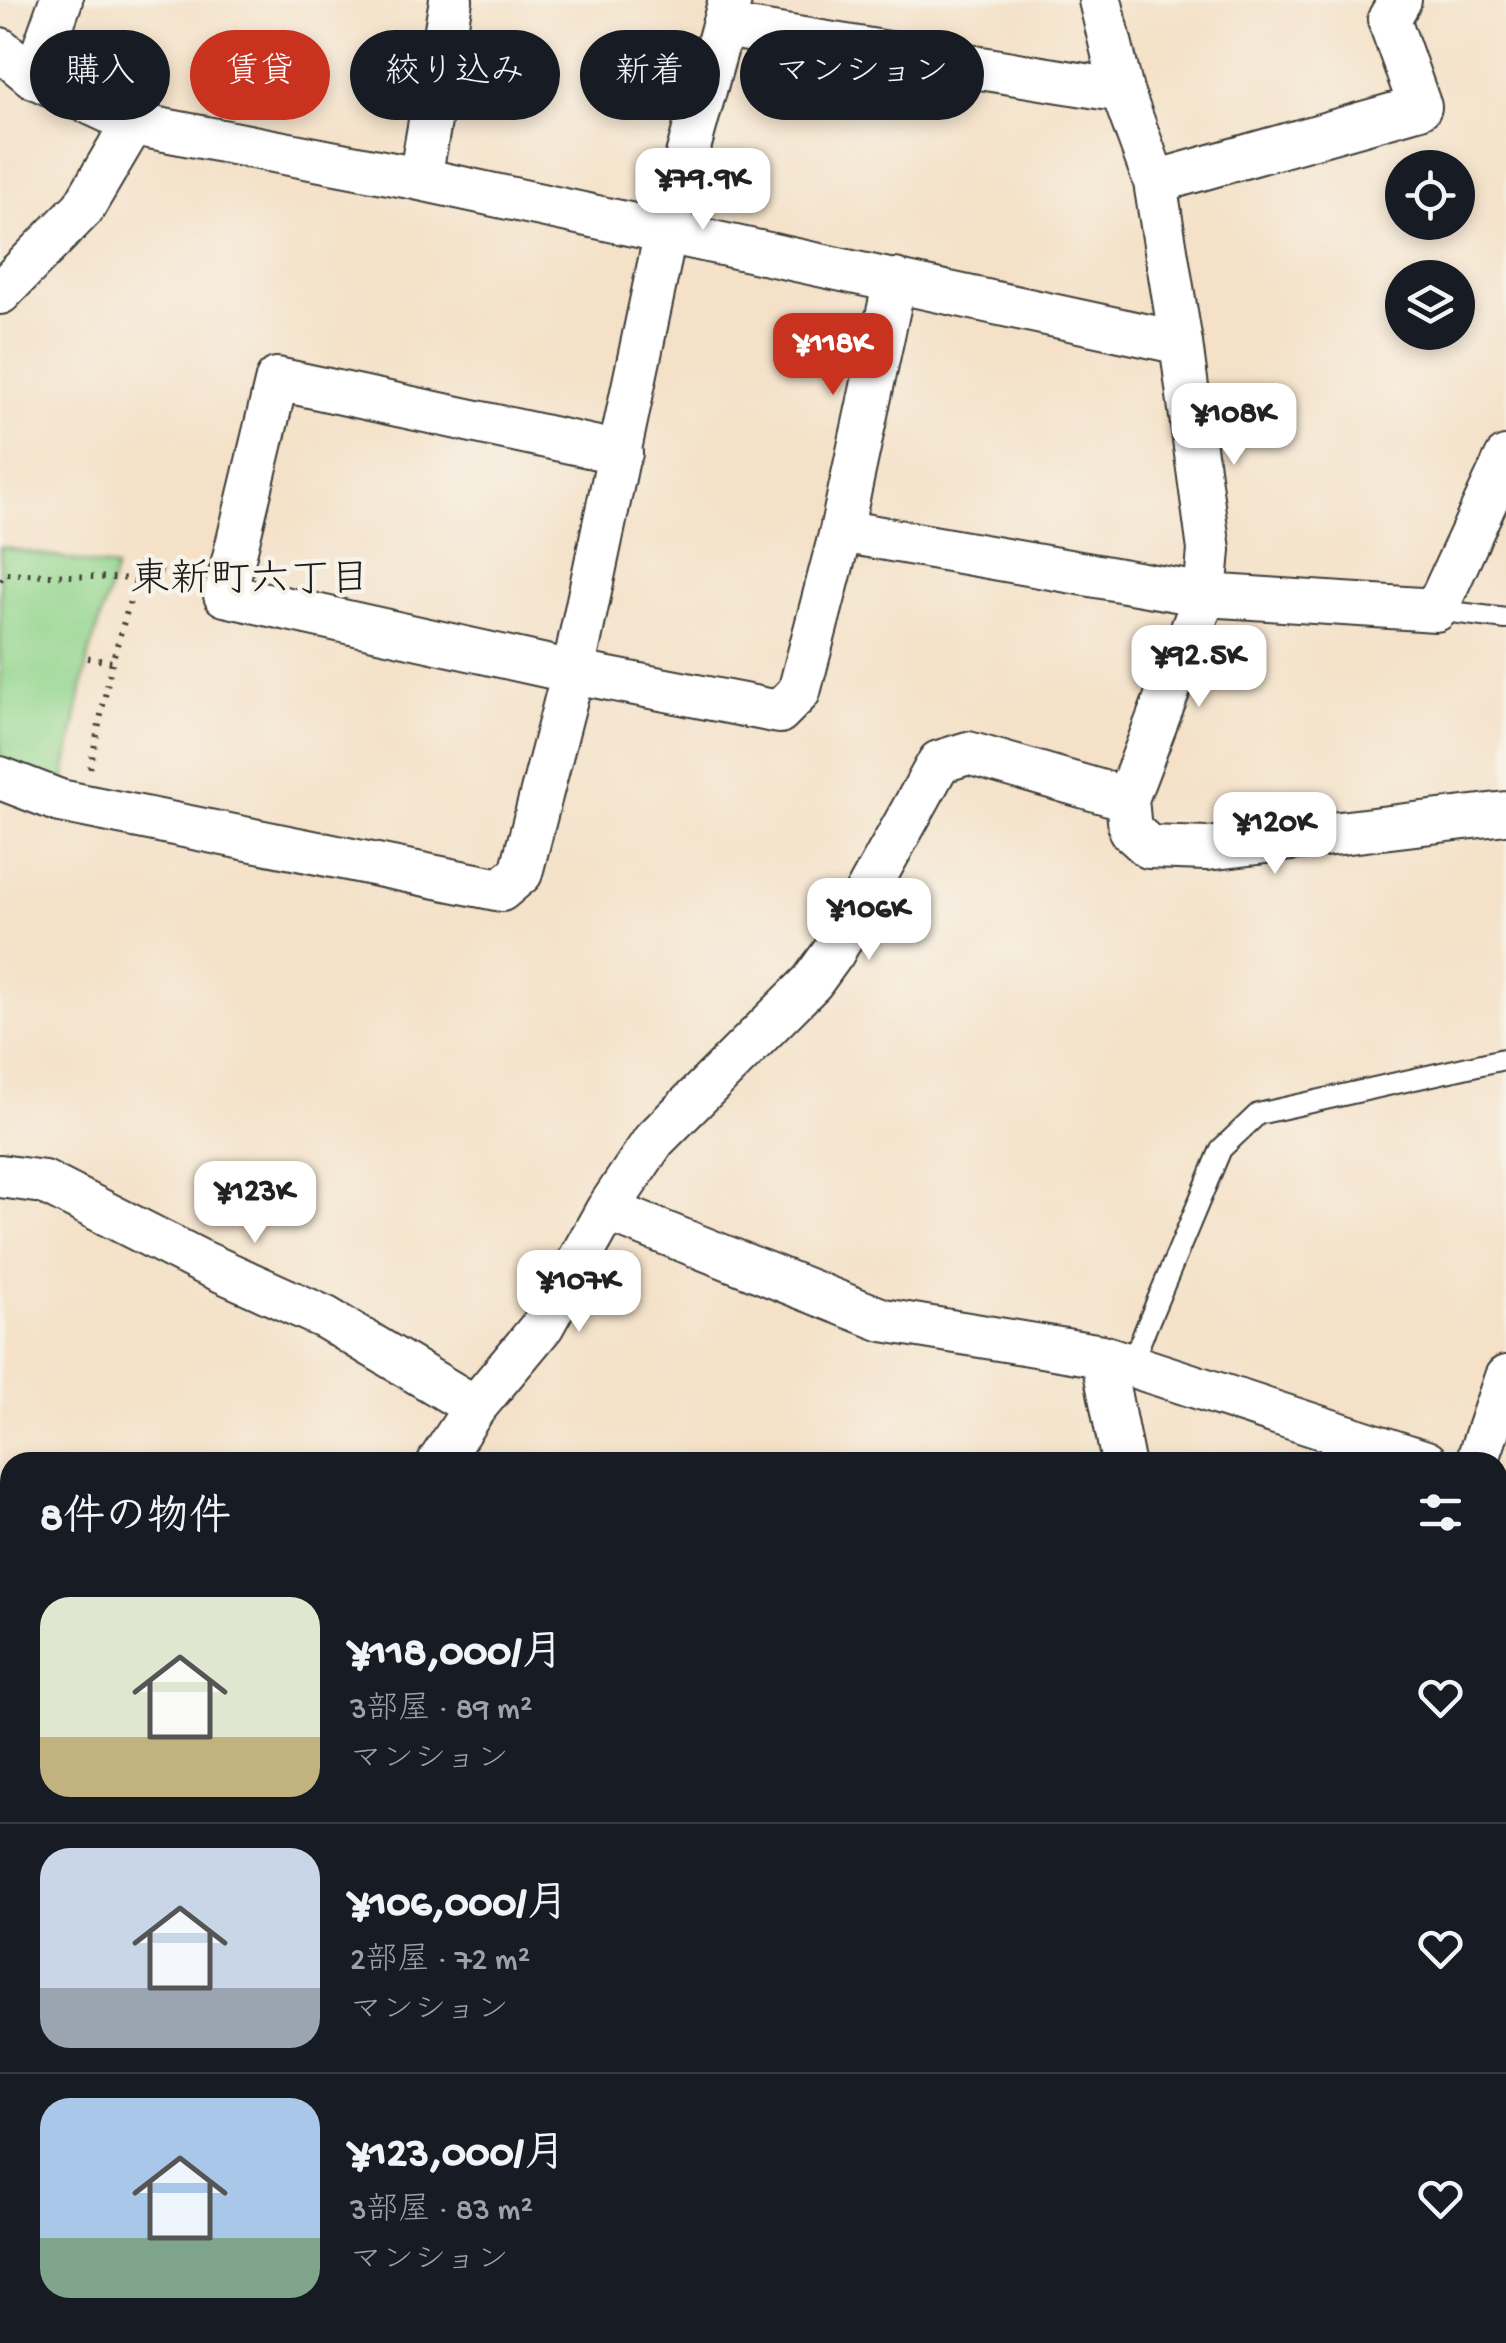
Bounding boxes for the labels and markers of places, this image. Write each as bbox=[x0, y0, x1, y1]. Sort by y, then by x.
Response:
pin: ¥79.9K bbox=[622, 148, 784, 233]
pin: ¥118K bbox=[763, 313, 903, 398]
pin: ¥108K bbox=[1164, 383, 1304, 468]
pin: ¥92.5K bbox=[1118, 625, 1280, 710]
pin: ¥120K bbox=[1205, 792, 1345, 877]
pin: ¥106K bbox=[799, 878, 939, 963]
pin: ¥123K bbox=[185, 1161, 325, 1246]
pin: ¥107K bbox=[509, 1250, 649, 1335]

